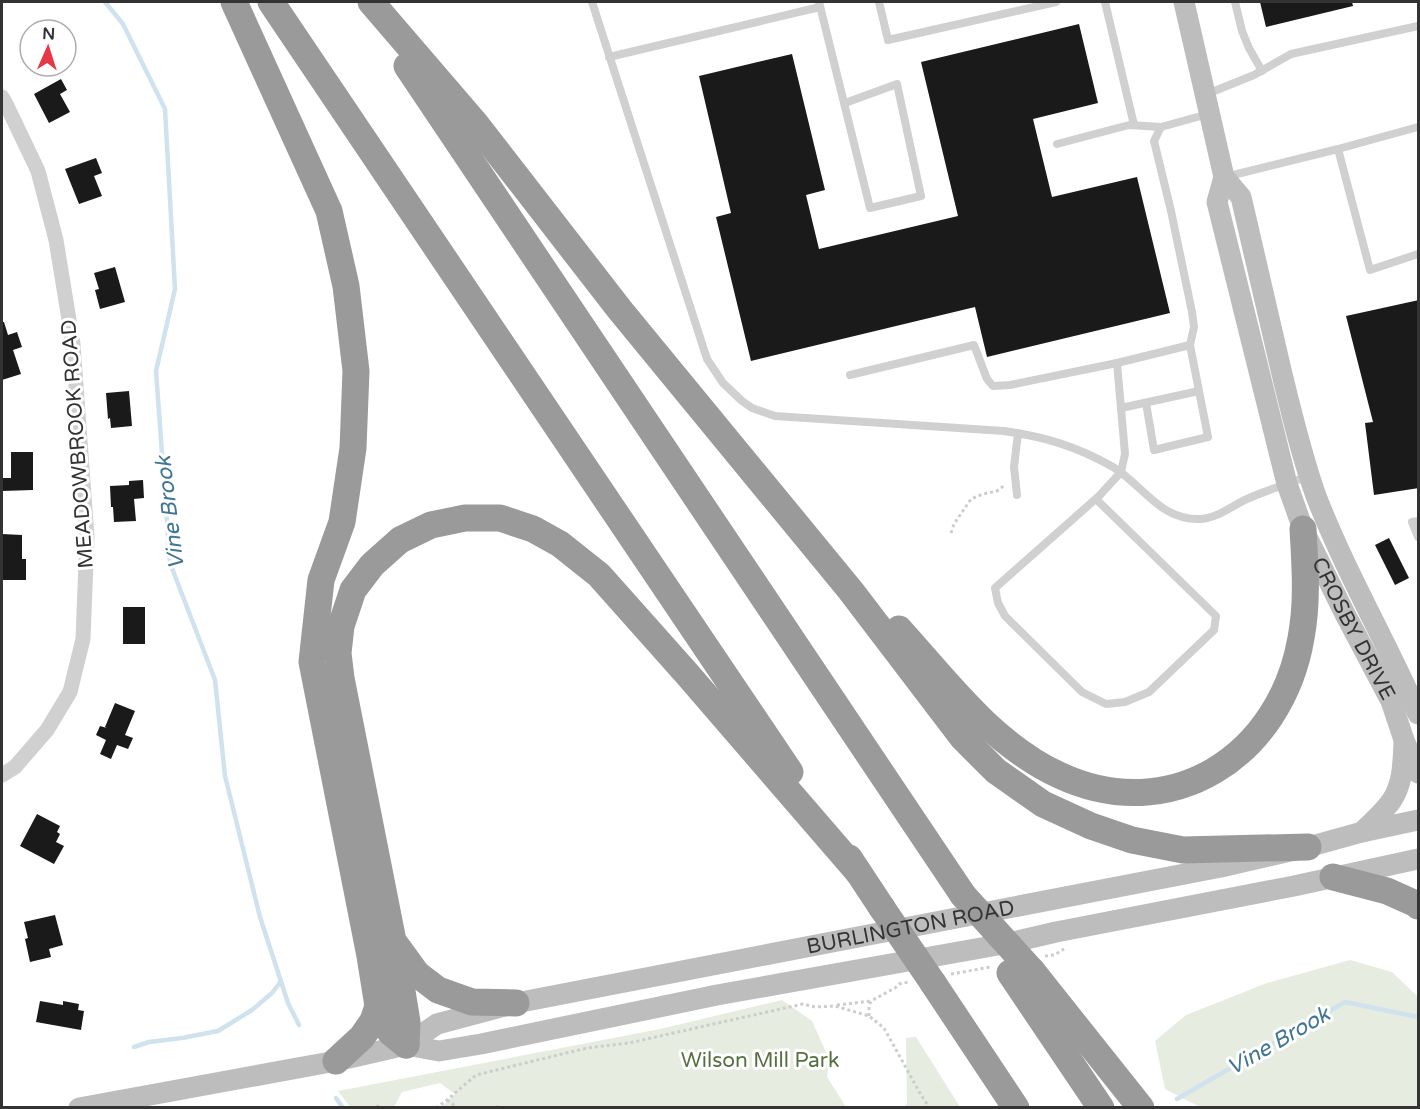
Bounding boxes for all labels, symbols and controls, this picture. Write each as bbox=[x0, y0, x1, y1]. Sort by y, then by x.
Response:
north arrow bbox=[18, 18, 78, 78]
text: N bbox=[42, 24, 56, 44]
street label: MEADOWBROOK ROAD bbox=[56, 319, 99, 569]
water label: Vine Brook bbox=[150, 453, 190, 571]
street label: CROSBY DRIVE bbox=[1306, 553, 1400, 704]
street label: BURLINGTON ROAD bbox=[805, 895, 1017, 960]
water label: Vine Brook bbox=[1223, 1000, 1336, 1081]
park label: Wilson Mill Park bbox=[681, 1048, 839, 1073]

